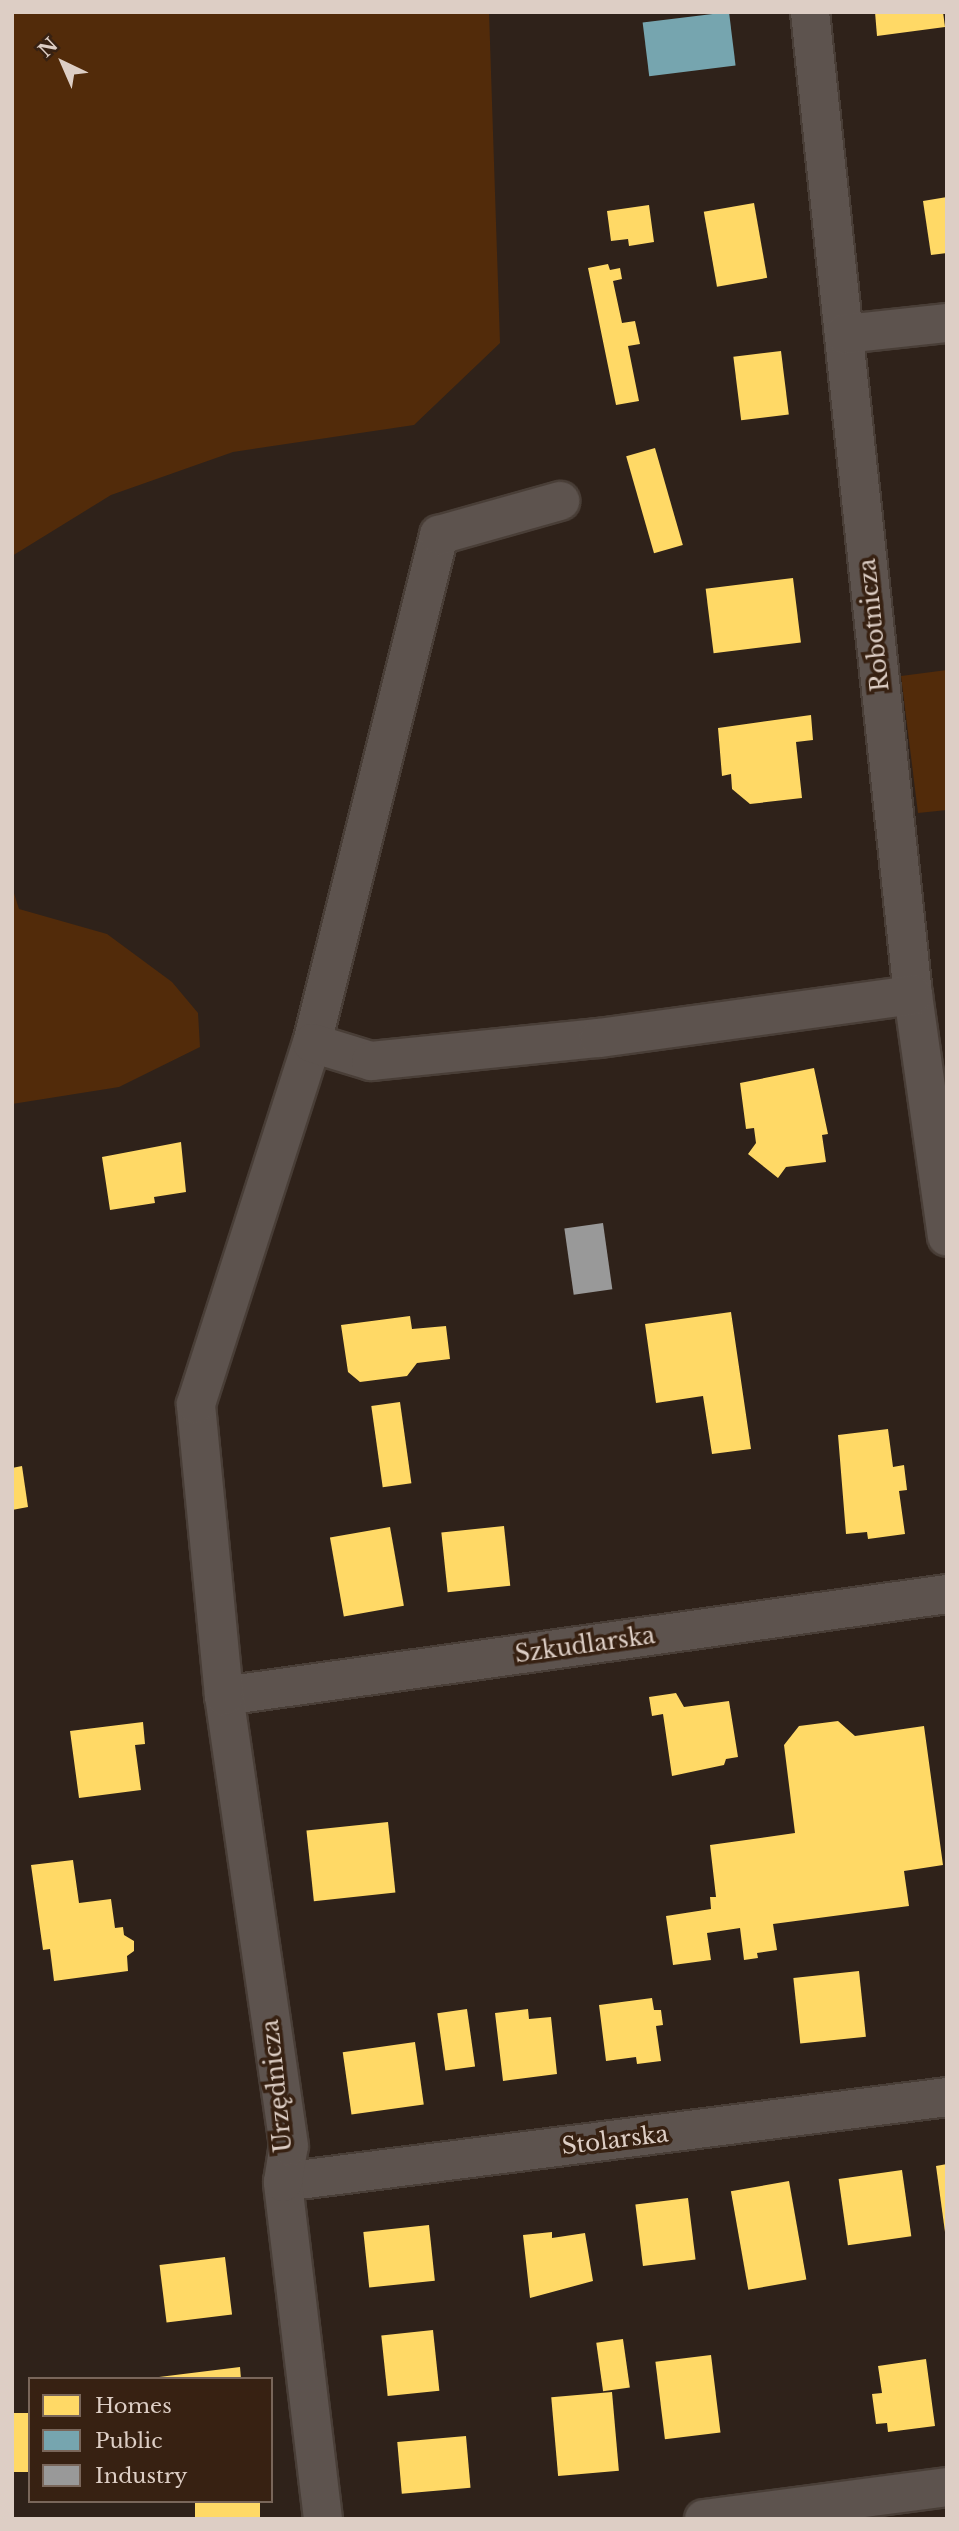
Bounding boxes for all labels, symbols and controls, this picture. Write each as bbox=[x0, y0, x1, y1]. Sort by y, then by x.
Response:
north arrow bbox=[28, 28, 98, 98]
text: N bbox=[34, 33, 62, 62]
street label: Robotnicza bbox=[853, 557, 895, 693]
street label: Szkudlarska bbox=[513, 1622, 657, 1668]
street label: Urzędnicza bbox=[256, 2018, 298, 2154]
street label: Stolarska bbox=[560, 2120, 670, 2160]
legend bbox=[28, 2377, 273, 2503]
text: Homes bbox=[95, 2393, 172, 2419]
text: Public bbox=[95, 2428, 162, 2454]
text: Industry bbox=[95, 2463, 187, 2489]

